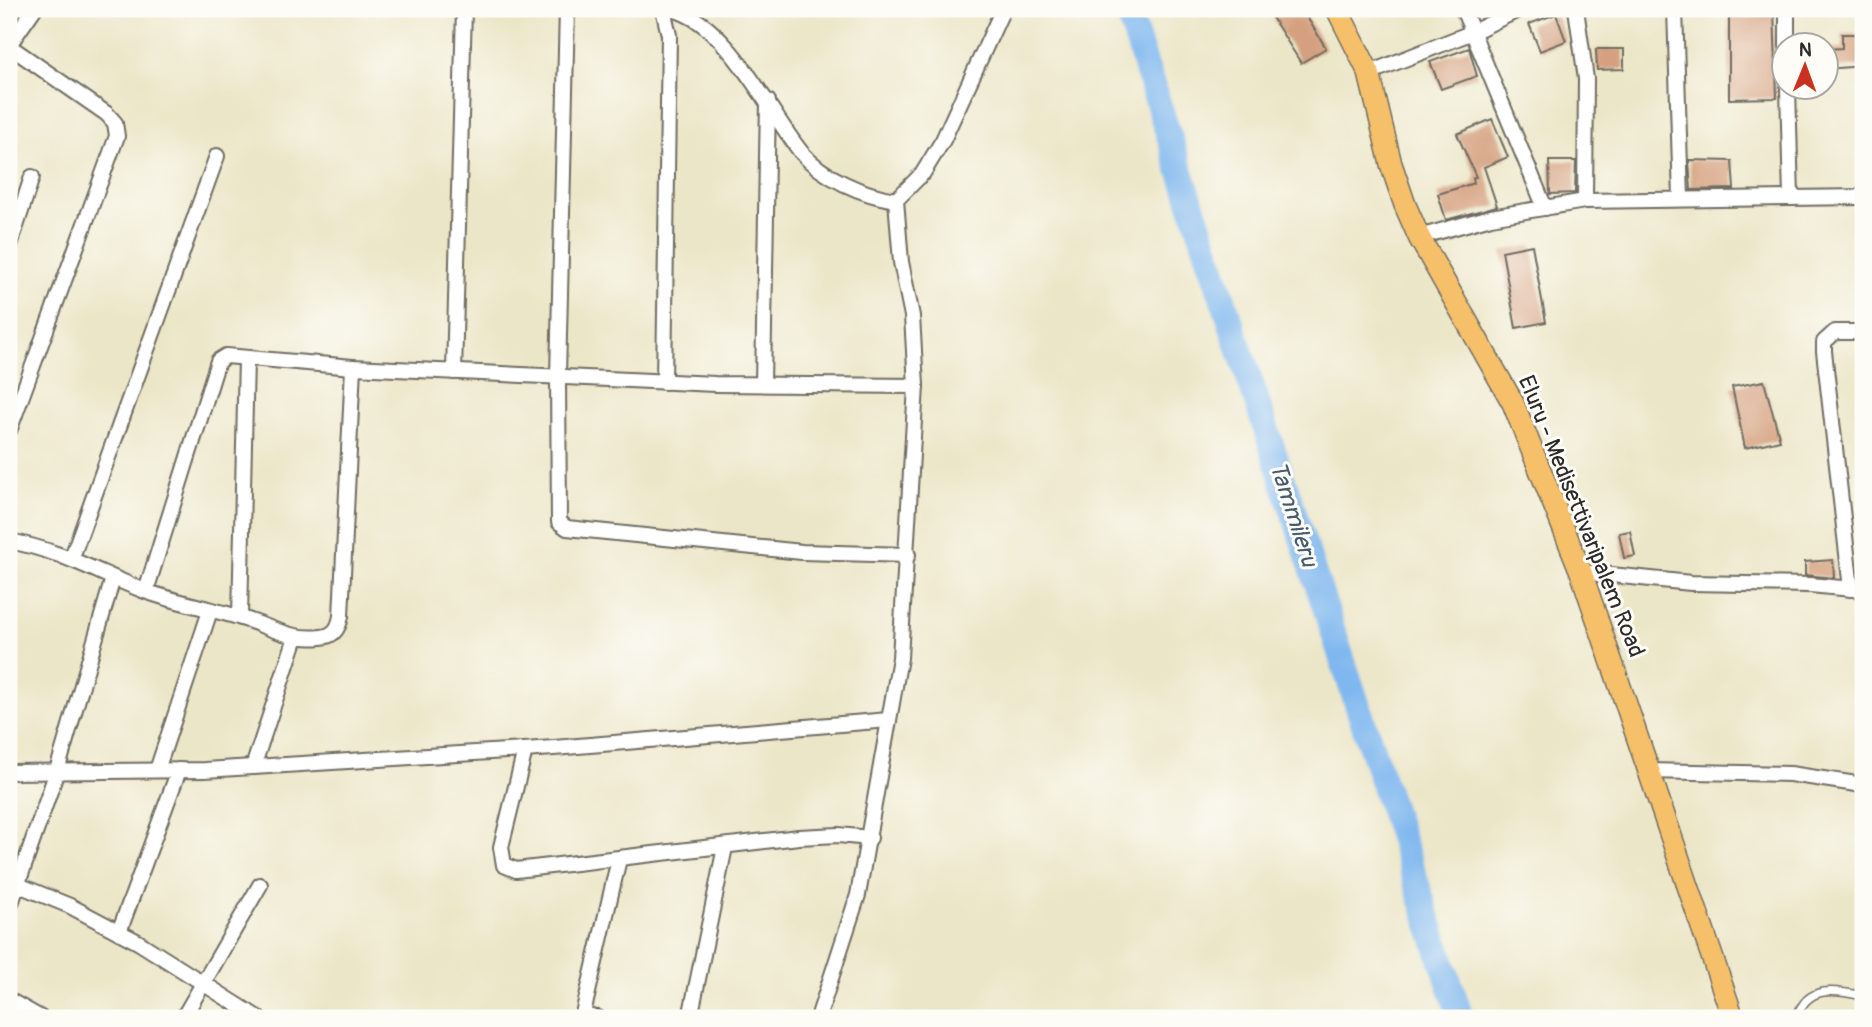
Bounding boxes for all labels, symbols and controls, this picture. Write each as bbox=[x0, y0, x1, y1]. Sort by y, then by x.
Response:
north arrow bbox=[1770, 32, 1840, 102]
text: N bbox=[1799, 38, 1812, 62]
street label: Eluru - Medisettivaripalem Road bbox=[1512, 371, 1651, 661]
water label: Tammileru bbox=[1263, 458, 1325, 572]

